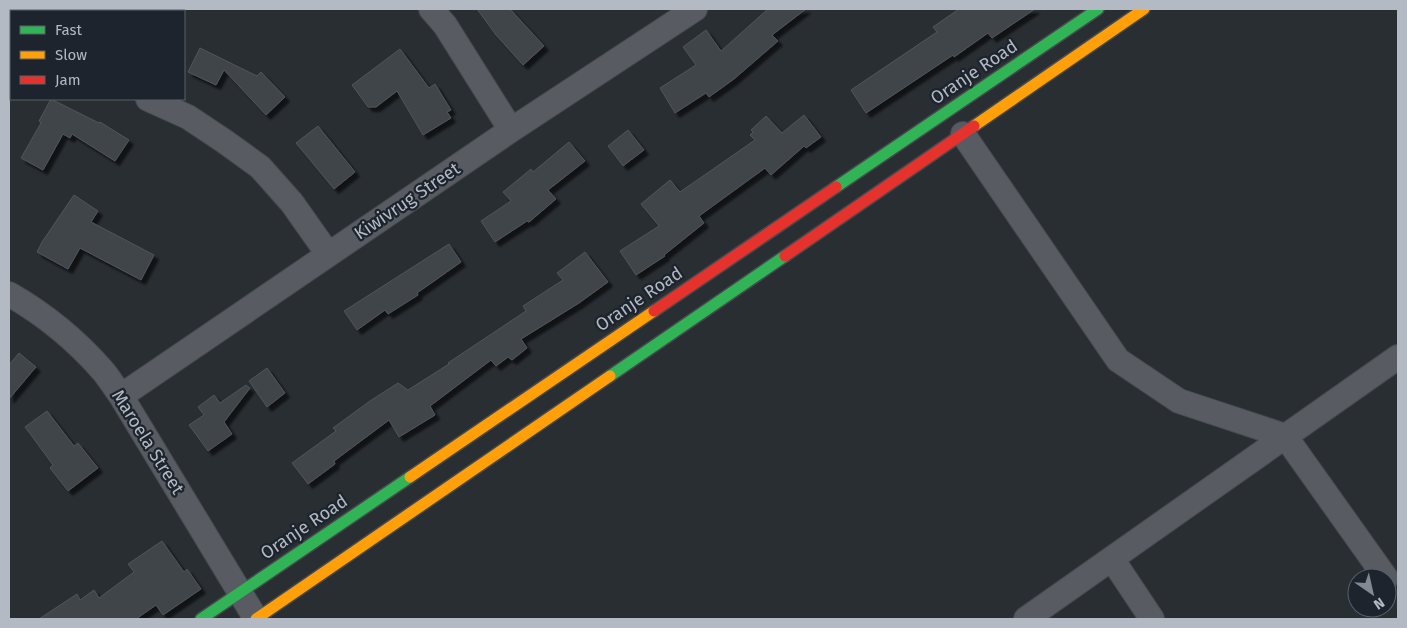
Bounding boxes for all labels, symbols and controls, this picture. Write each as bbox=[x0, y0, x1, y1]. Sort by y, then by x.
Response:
legend bbox=[10, 10, 185, 100]
text: Fast bbox=[55, 21, 82, 39]
street label: Oranje Road bbox=[926, 35, 1022, 109]
text: Slow bbox=[55, 46, 87, 64]
text: Jam bbox=[55, 71, 81, 89]
street label: Kiwivrug Street bbox=[350, 157, 465, 244]
street label: Oranje Road bbox=[591, 262, 687, 336]
street label: Maroela Street bbox=[107, 386, 189, 499]
street label: Oranje Road bbox=[256, 490, 352, 564]
north arrow bbox=[1347, 568, 1397, 618]
text: N bbox=[1370, 594, 1388, 613]

